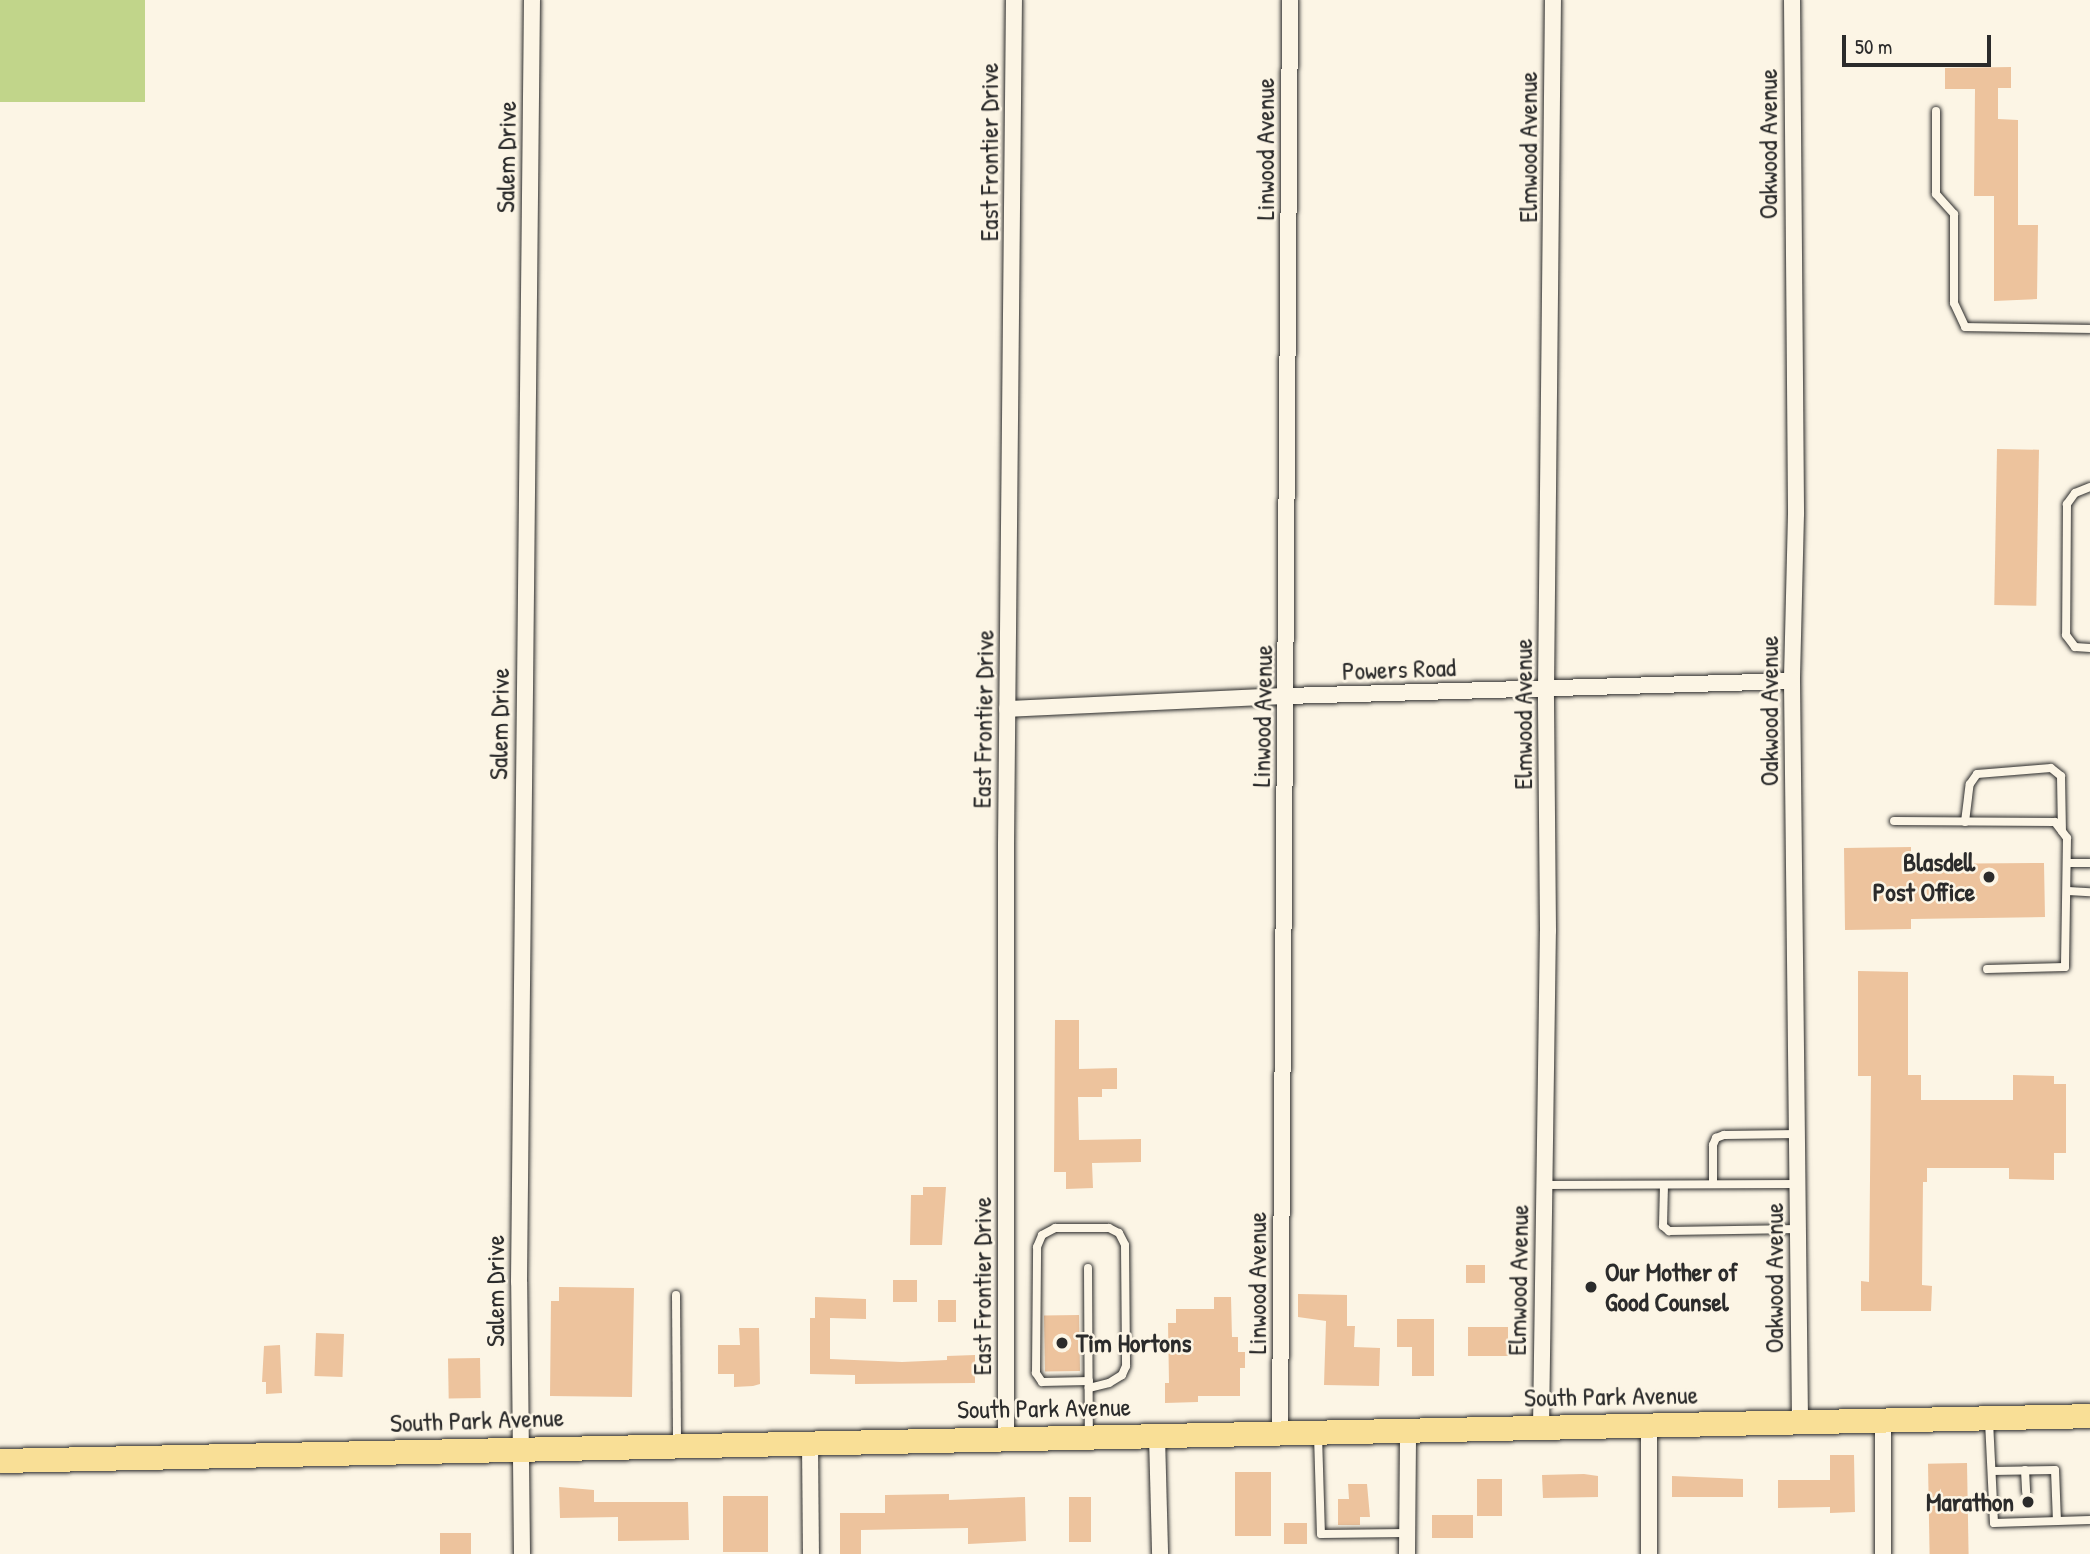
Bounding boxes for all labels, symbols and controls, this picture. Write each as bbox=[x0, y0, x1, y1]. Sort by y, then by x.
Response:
scale bar bbox=[1845, 21, 1994, 65]
text: 50 m bbox=[1855, 32, 1892, 61]
street label: East Frontier Drive bbox=[973, 63, 1005, 241]
street label: Oakwood Avenue bbox=[1752, 69, 1784, 219]
street label: Elmwood Avenue bbox=[1512, 71, 1544, 223]
street label: Linwood Avenue bbox=[1249, 78, 1281, 220]
street label: Salem Drive bbox=[489, 101, 523, 213]
street label: East Frontier Drive bbox=[966, 629, 1000, 809]
street label: Oakwood Avenue bbox=[1753, 636, 1785, 786]
street label: Elmwood Avenue bbox=[1507, 638, 1539, 790]
street label: Linwood Avenue bbox=[1245, 645, 1279, 787]
street label: Powers Road bbox=[1341, 651, 1457, 687]
street label: Salem Drive bbox=[482, 668, 516, 780]
place label: Blasdell Post Office bbox=[1873, 846, 1975, 908]
marker: Blasdell Post Office bbox=[1981, 869, 1997, 885]
street label: East Frontier Drive bbox=[966, 1197, 998, 1375]
street label: Oakwood Avenue bbox=[1758, 1203, 1790, 1353]
street label: Elmwood Avenue bbox=[1501, 1204, 1535, 1356]
street label: Linwood Avenue bbox=[1241, 1212, 1273, 1354]
street label: Salem Drive bbox=[479, 1235, 511, 1347]
place label: Our Mother of Good Counsel bbox=[1605, 1256, 1738, 1318]
marker: Our Mother of Good Counsel bbox=[1583, 1279, 1599, 1295]
place label: Tim Hortons bbox=[1076, 1327, 1191, 1359]
marker: Tim Hortons bbox=[1054, 1335, 1070, 1351]
street label: South Park Avenue bbox=[1524, 1379, 1698, 1413]
street label: South Park Avenue bbox=[957, 1391, 1131, 1425]
street label: South Park Avenue bbox=[389, 1401, 565, 1439]
place label: Marathon bbox=[1926, 1486, 2014, 1518]
marker: Marathon bbox=[2020, 1494, 2036, 1510]

